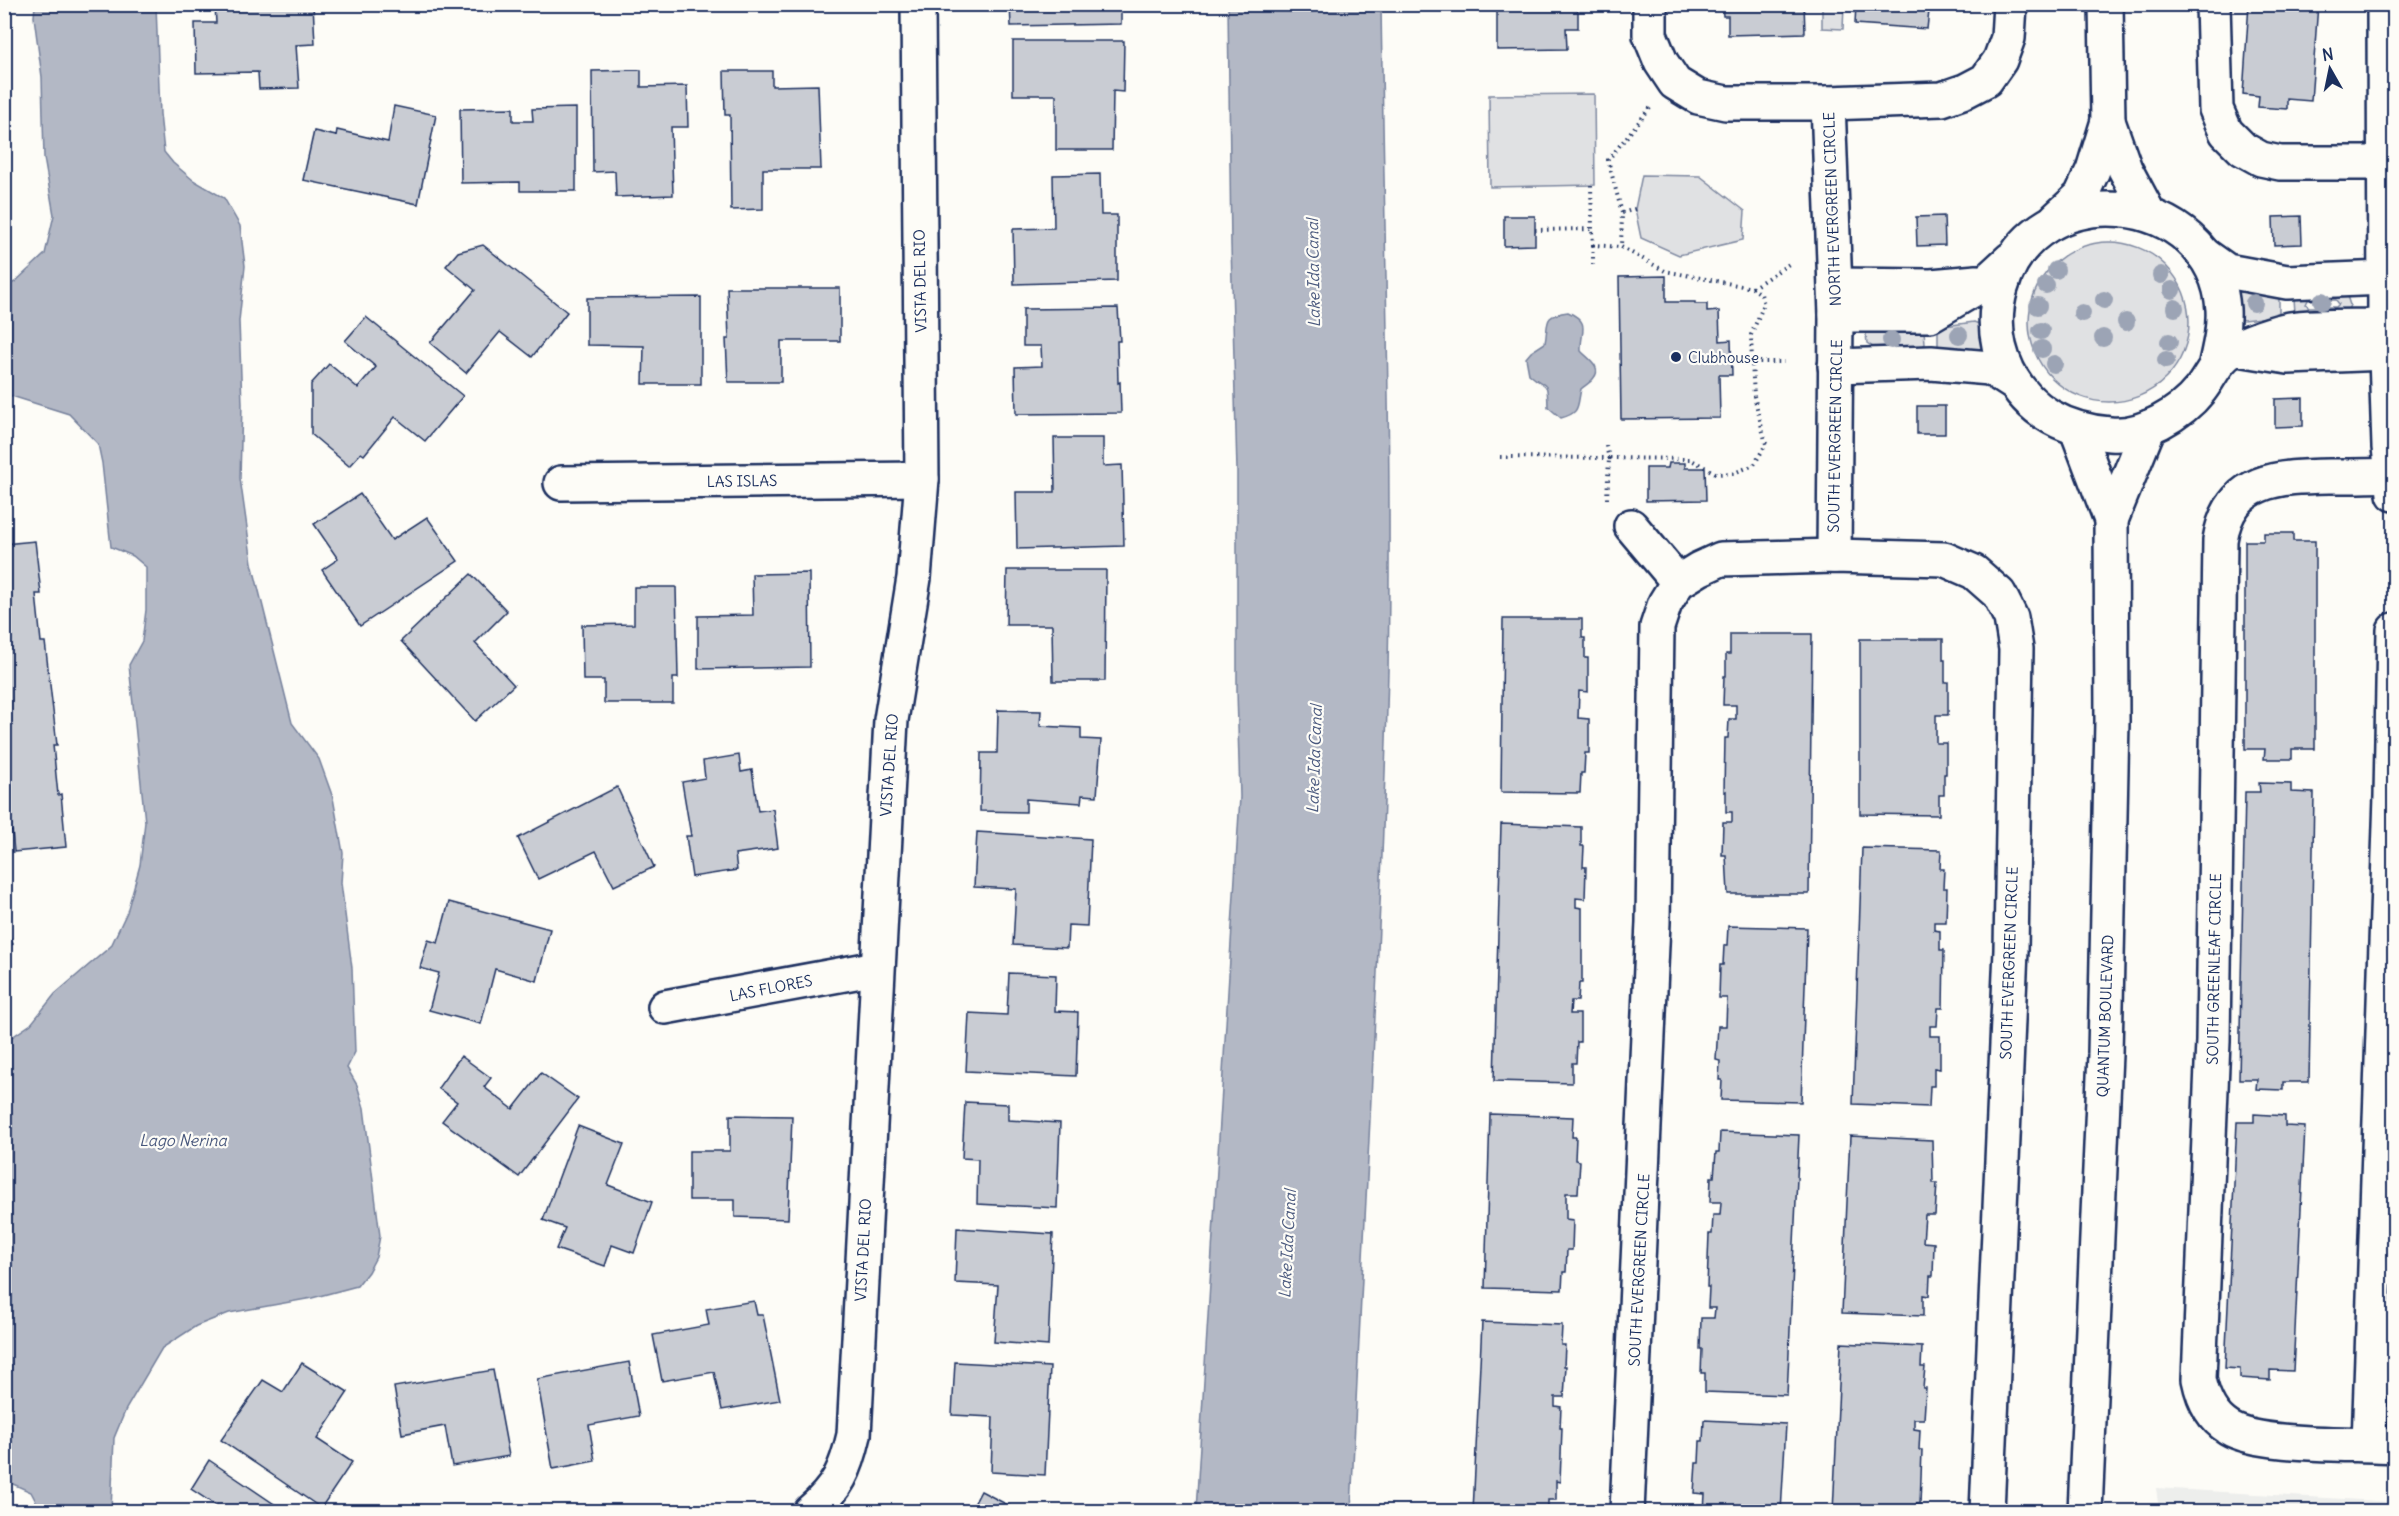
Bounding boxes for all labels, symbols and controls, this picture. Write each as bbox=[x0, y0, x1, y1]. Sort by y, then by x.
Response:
north arrow bbox=[2300, 39, 2360, 99]
text: N bbox=[2321, 43, 2335, 65]
street label: NORTH EVERGREEN CIRCLE bbox=[1819, 111, 1845, 306]
water label: Lake Ida Canal bbox=[1302, 216, 1324, 328]
street label: VISTA DEL RIO bbox=[910, 229, 930, 333]
street label: SOUTH EVERGREEN CIRCLE bbox=[1824, 339, 1846, 533]
place label: Clubhouse bbox=[1688, 348, 1759, 367]
marker: Clubhouse bbox=[1669, 350, 1683, 364]
street label: LAS ISLAS bbox=[706, 471, 778, 491]
water label: Lake Ida Canal bbox=[1302, 702, 1326, 814]
street label: VISTA DEL RIO bbox=[876, 713, 902, 817]
street label: SOUTH EVERGREEN CIRCLE bbox=[1996, 866, 2022, 1060]
street label: SOUTH GREENLEAF CIRCLE bbox=[2203, 873, 2225, 1065]
street label: QUANTUM BOULEVARD bbox=[2093, 934, 2117, 1098]
street label: LAS FLORES bbox=[728, 971, 814, 1005]
water label: Lago Nerina bbox=[139, 1130, 228, 1150]
street label: SOUTH EVERGREEN CIRCLE bbox=[1624, 1173, 1654, 1367]
water label: Lake Ida Canal bbox=[1274, 1187, 1300, 1299]
street label: VISTA DEL RIO bbox=[851, 1198, 875, 1302]

